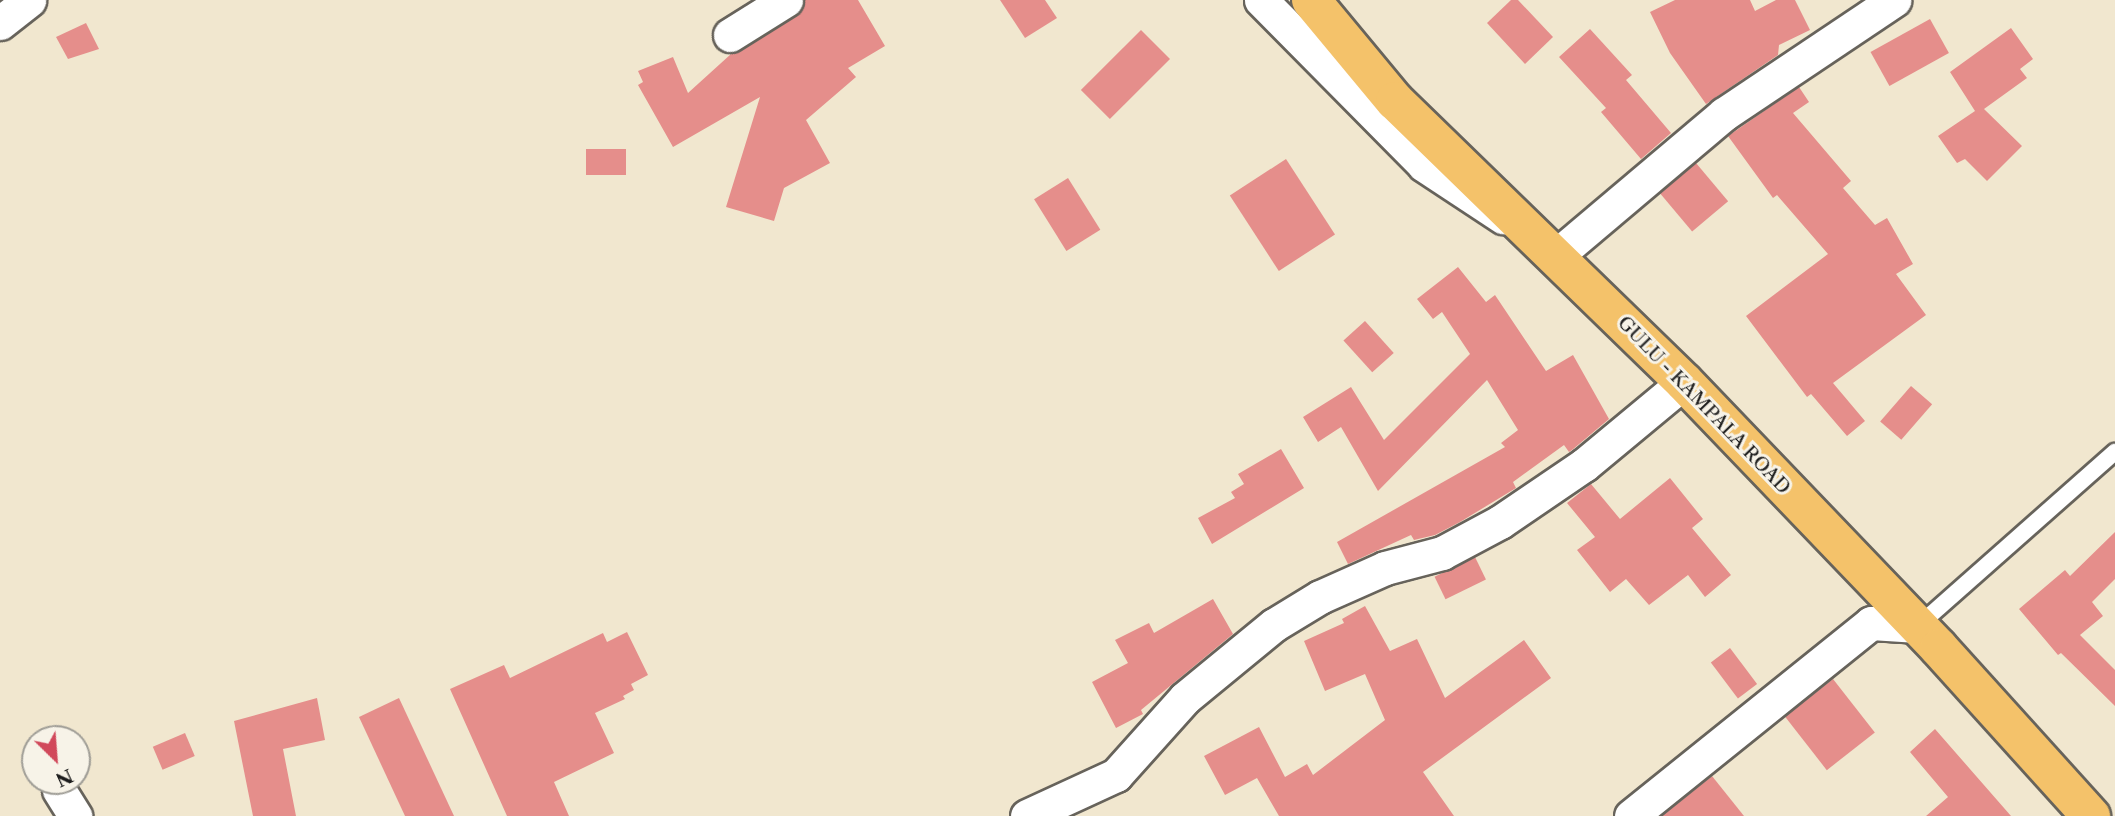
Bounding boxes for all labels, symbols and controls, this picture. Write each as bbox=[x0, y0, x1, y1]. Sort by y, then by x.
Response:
street label: GULU - KAMPALA ROAD bbox=[1613, 311, 1795, 499]
north arrow bbox=[21, 725, 91, 795]
text: N bbox=[52, 764, 77, 792]

